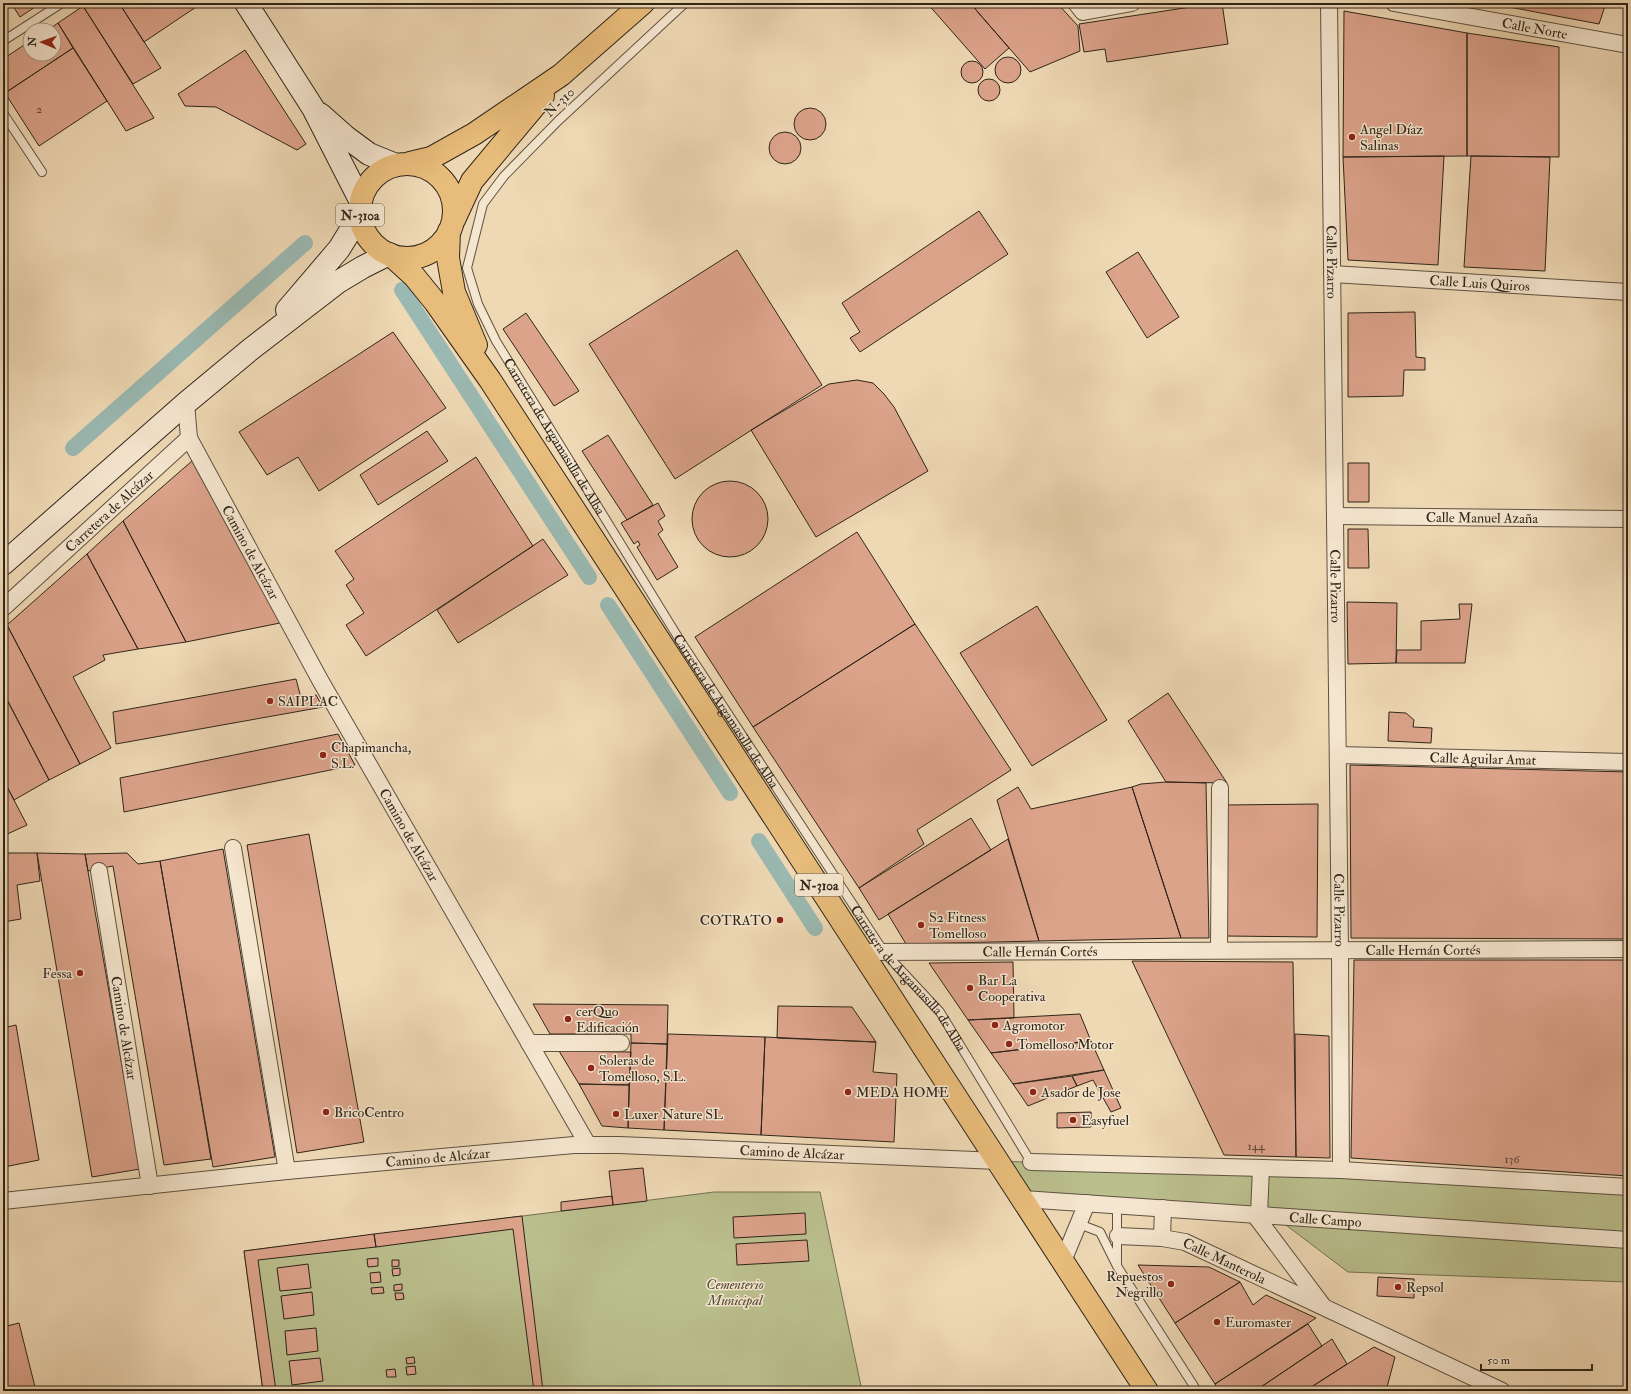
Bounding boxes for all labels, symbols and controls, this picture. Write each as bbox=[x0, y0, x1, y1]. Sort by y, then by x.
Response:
street label: Calle Norte bbox=[1500, 15, 1569, 43]
north arrow bbox=[22, 22, 62, 62]
text: N bbox=[26, 35, 39, 48]
street label: N-310 bbox=[541, 84, 578, 121]
house number: 2 bbox=[36, 102, 42, 117]
place label: Angel Díaz Salinas bbox=[1359, 121, 1423, 154]
marker: Angel Díaz Salinas bbox=[1347, 132, 1357, 142]
road number: N-310a bbox=[336, 204, 384, 226]
street label: Calle Pizarro bbox=[1323, 225, 1340, 299]
street label: Calle Luis Quiros bbox=[1429, 272, 1530, 295]
street label: Carretera de Argamasilla de Alba bbox=[500, 355, 609, 518]
street label: Carretera de Alcázar bbox=[62, 466, 158, 556]
street label: Camino de Alcázar bbox=[218, 502, 283, 603]
street label: Calle Manuel Azaña bbox=[1426, 509, 1538, 527]
street label: Calle Pizarro bbox=[1326, 549, 1344, 623]
street label: Carretera de Argamasilla de Alba bbox=[669, 631, 783, 792]
place label: SAIPLAC bbox=[278, 693, 338, 710]
marker: SAIPLAC bbox=[265, 696, 275, 706]
place label: Chapimancha, S.L. bbox=[331, 739, 411, 772]
street label: Calle Aguilar Amat bbox=[1430, 749, 1537, 769]
marker: Chapimancha, S.L. bbox=[318, 750, 328, 760]
street label: Camino de Alcázar bbox=[375, 786, 443, 885]
street label: Calle Pizarro bbox=[1330, 873, 1348, 947]
road number: N-310a bbox=[795, 874, 843, 896]
street label: Carretera de Argamasilla de Alba bbox=[847, 902, 970, 1055]
place label: S2 Fitness Tomelloso bbox=[929, 909, 987, 942]
place label: COTRATO bbox=[700, 912, 772, 929]
marker: COTRATO bbox=[775, 915, 785, 925]
marker: S2 Fitness Tomelloso bbox=[916, 920, 926, 930]
street label: Calle Hernán Cortés bbox=[1366, 942, 1481, 959]
street label: Calle Hernán Cortés bbox=[983, 943, 1098, 961]
place label: Fessa bbox=[42, 965, 72, 982]
marker: Fessa bbox=[75, 968, 85, 978]
place label: Bar La Cooperativa bbox=[978, 972, 1046, 1006]
street label: Camino de Alcázar bbox=[107, 975, 141, 1082]
marker: Bar La Cooperativa bbox=[965, 983, 975, 993]
place label: cerQuo Edificación bbox=[576, 1003, 639, 1036]
marker: cerQuo Edificación bbox=[563, 1014, 573, 1024]
place label: Agromotor bbox=[1002, 1017, 1065, 1034]
marker: Agromotor bbox=[990, 1020, 1000, 1030]
place label: Tomelloso Motor bbox=[1017, 1036, 1115, 1053]
marker: Tomelloso Motor bbox=[1004, 1039, 1014, 1049]
place label: Soleras de Tomelloso, S.L. bbox=[599, 1052, 686, 1085]
marker: Soleras de Tomelloso, S.L. bbox=[586, 1063, 596, 1073]
place label: MEDA HOME bbox=[856, 1084, 949, 1101]
place label: Asador de Jose bbox=[1040, 1084, 1121, 1101]
marker: MEDA HOME bbox=[843, 1087, 853, 1097]
marker: Asador de Jose bbox=[1028, 1087, 1038, 1097]
place label: BricoCentro bbox=[334, 1104, 404, 1121]
place label: Luxer Nature SL bbox=[624, 1106, 723, 1123]
marker: BricoCentro bbox=[321, 1107, 331, 1117]
marker: Luxer Nature SL bbox=[611, 1109, 621, 1119]
place label: Easyfuel bbox=[1081, 1112, 1129, 1130]
marker: Easyfuel bbox=[1068, 1115, 1078, 1125]
house number: 144 bbox=[1247, 1139, 1265, 1154]
street label: Camino de Alcázar bbox=[739, 1142, 846, 1164]
street label: Camino de Alcázar bbox=[385, 1145, 492, 1171]
house number: 136 bbox=[1505, 1152, 1520, 1167]
street label: Calle Campo bbox=[1289, 1209, 1362, 1231]
street label: Calle Manterola bbox=[1180, 1234, 1269, 1288]
place label: Repuestos Negrillo bbox=[1106, 1268, 1163, 1301]
park label: Cementerio Municipal bbox=[706, 1276, 764, 1309]
marker: Repuestos Negrillo bbox=[1166, 1279, 1176, 1289]
place label: Repsol bbox=[1406, 1279, 1444, 1297]
marker: Repsol bbox=[1393, 1282, 1403, 1292]
place label: Euromaster bbox=[1225, 1314, 1292, 1331]
marker: Euromaster bbox=[1212, 1317, 1222, 1327]
scale bar bbox=[1481, 1346, 1592, 1372]
text: 50 m bbox=[1487, 1353, 1511, 1368]

